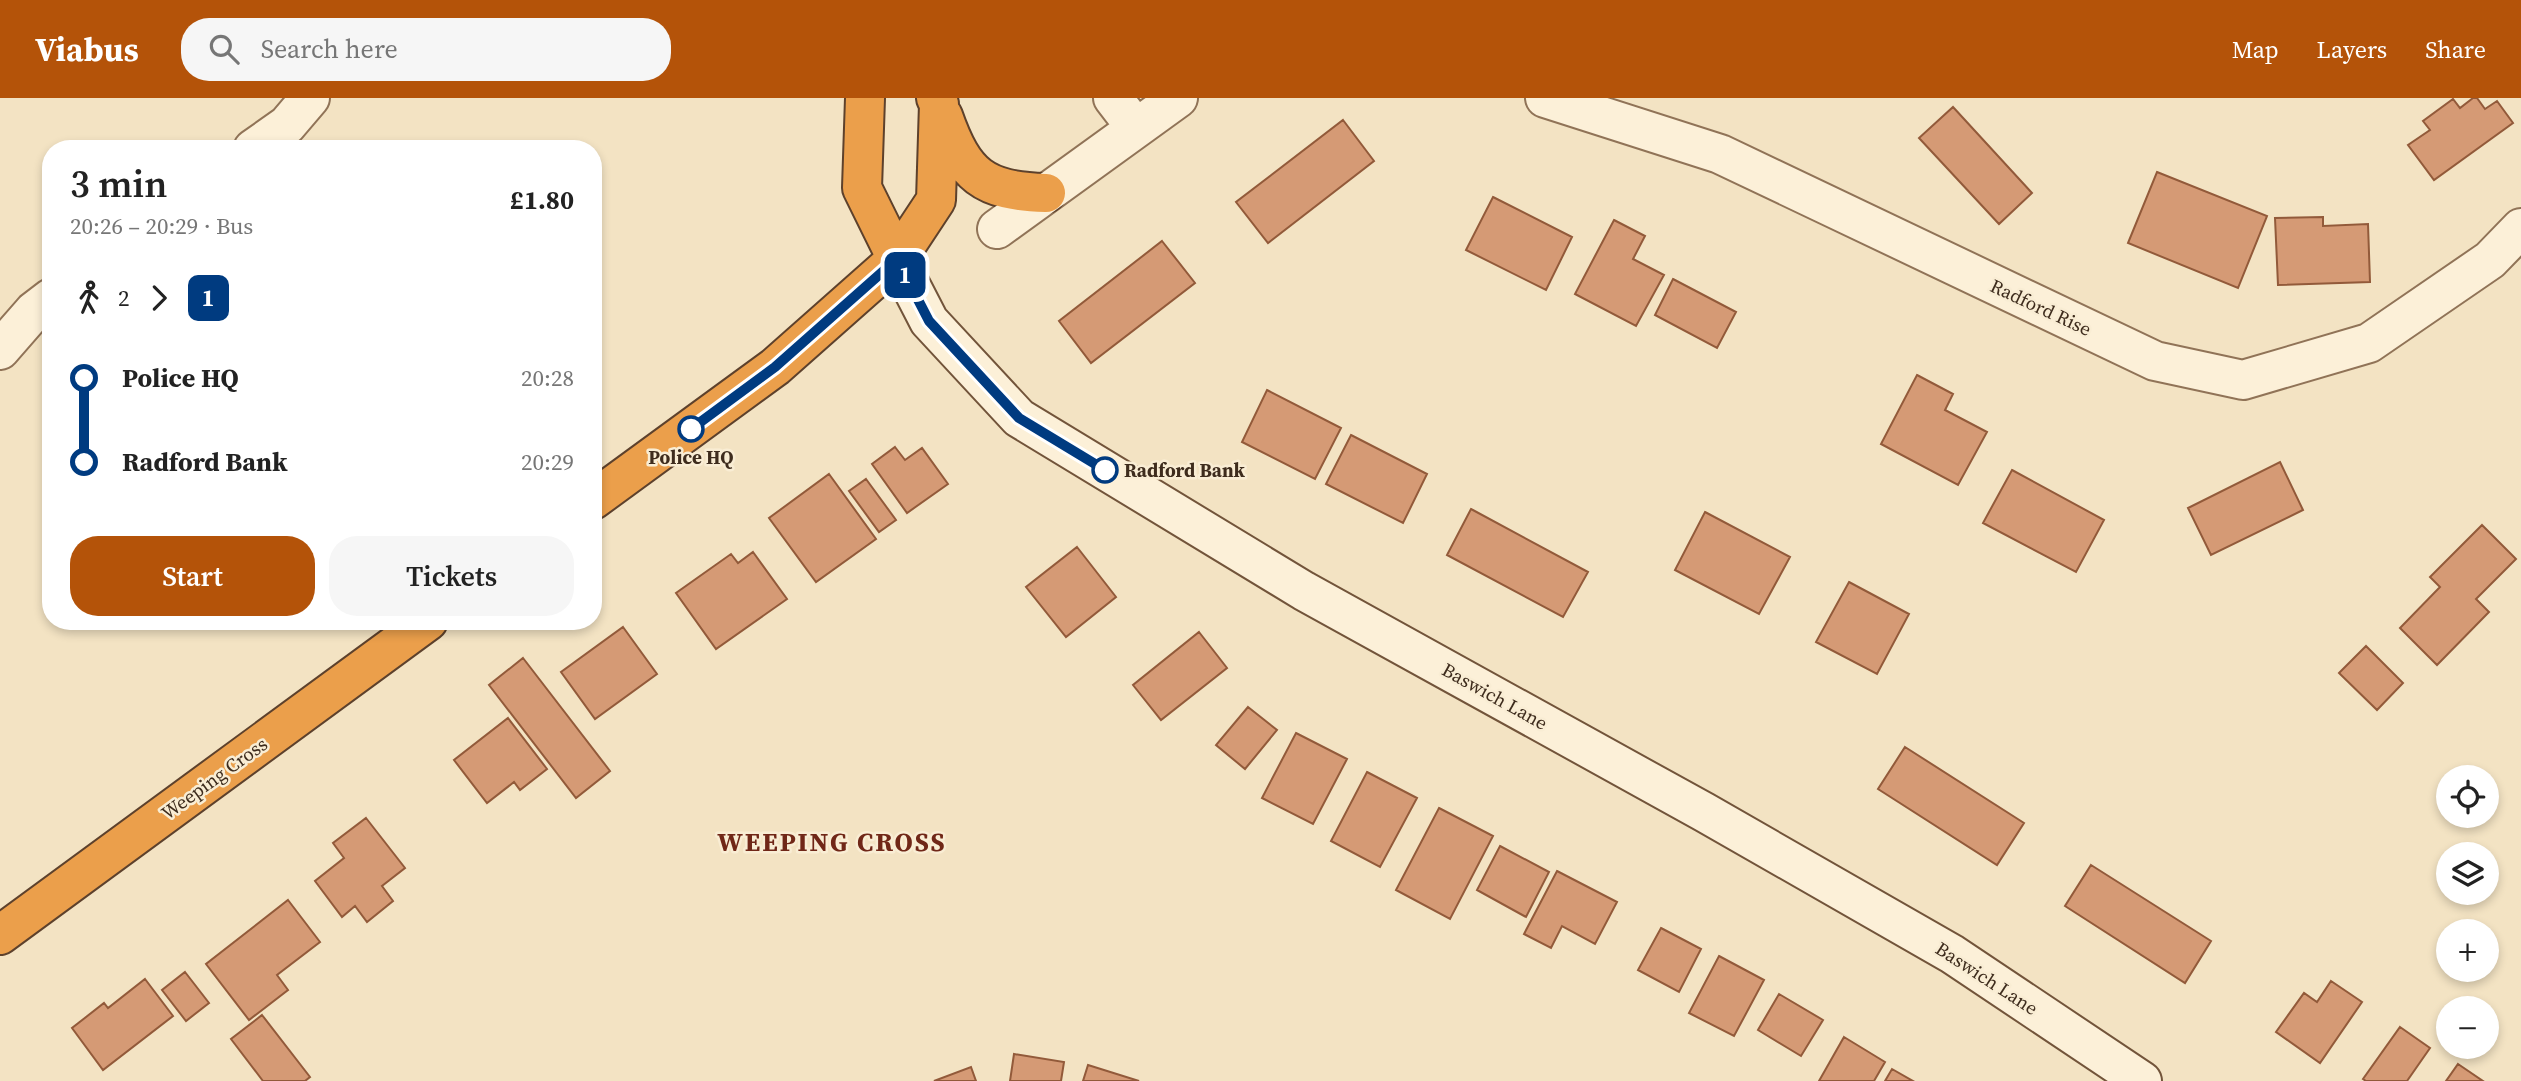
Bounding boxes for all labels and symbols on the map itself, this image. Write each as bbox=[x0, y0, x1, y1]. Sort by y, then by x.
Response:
line badge: 1 bbox=[882, 252, 928, 298]
street label: Radford Rise bbox=[1986, 272, 2096, 342]
marker: Police HQ bbox=[678, 416, 704, 442]
place label: Police HQ bbox=[648, 444, 734, 470]
marker: Radford Bank bbox=[1092, 457, 1118, 483]
place label: Radford Bank bbox=[1124, 457, 1246, 483]
street label: Baswich Lane bbox=[1438, 656, 1552, 736]
street label: Weeping Cross bbox=[156, 731, 272, 825]
district label: WEEPING CROSS bbox=[717, 824, 947, 860]
street label: Baswich Lane bbox=[1931, 935, 2043, 1021]

